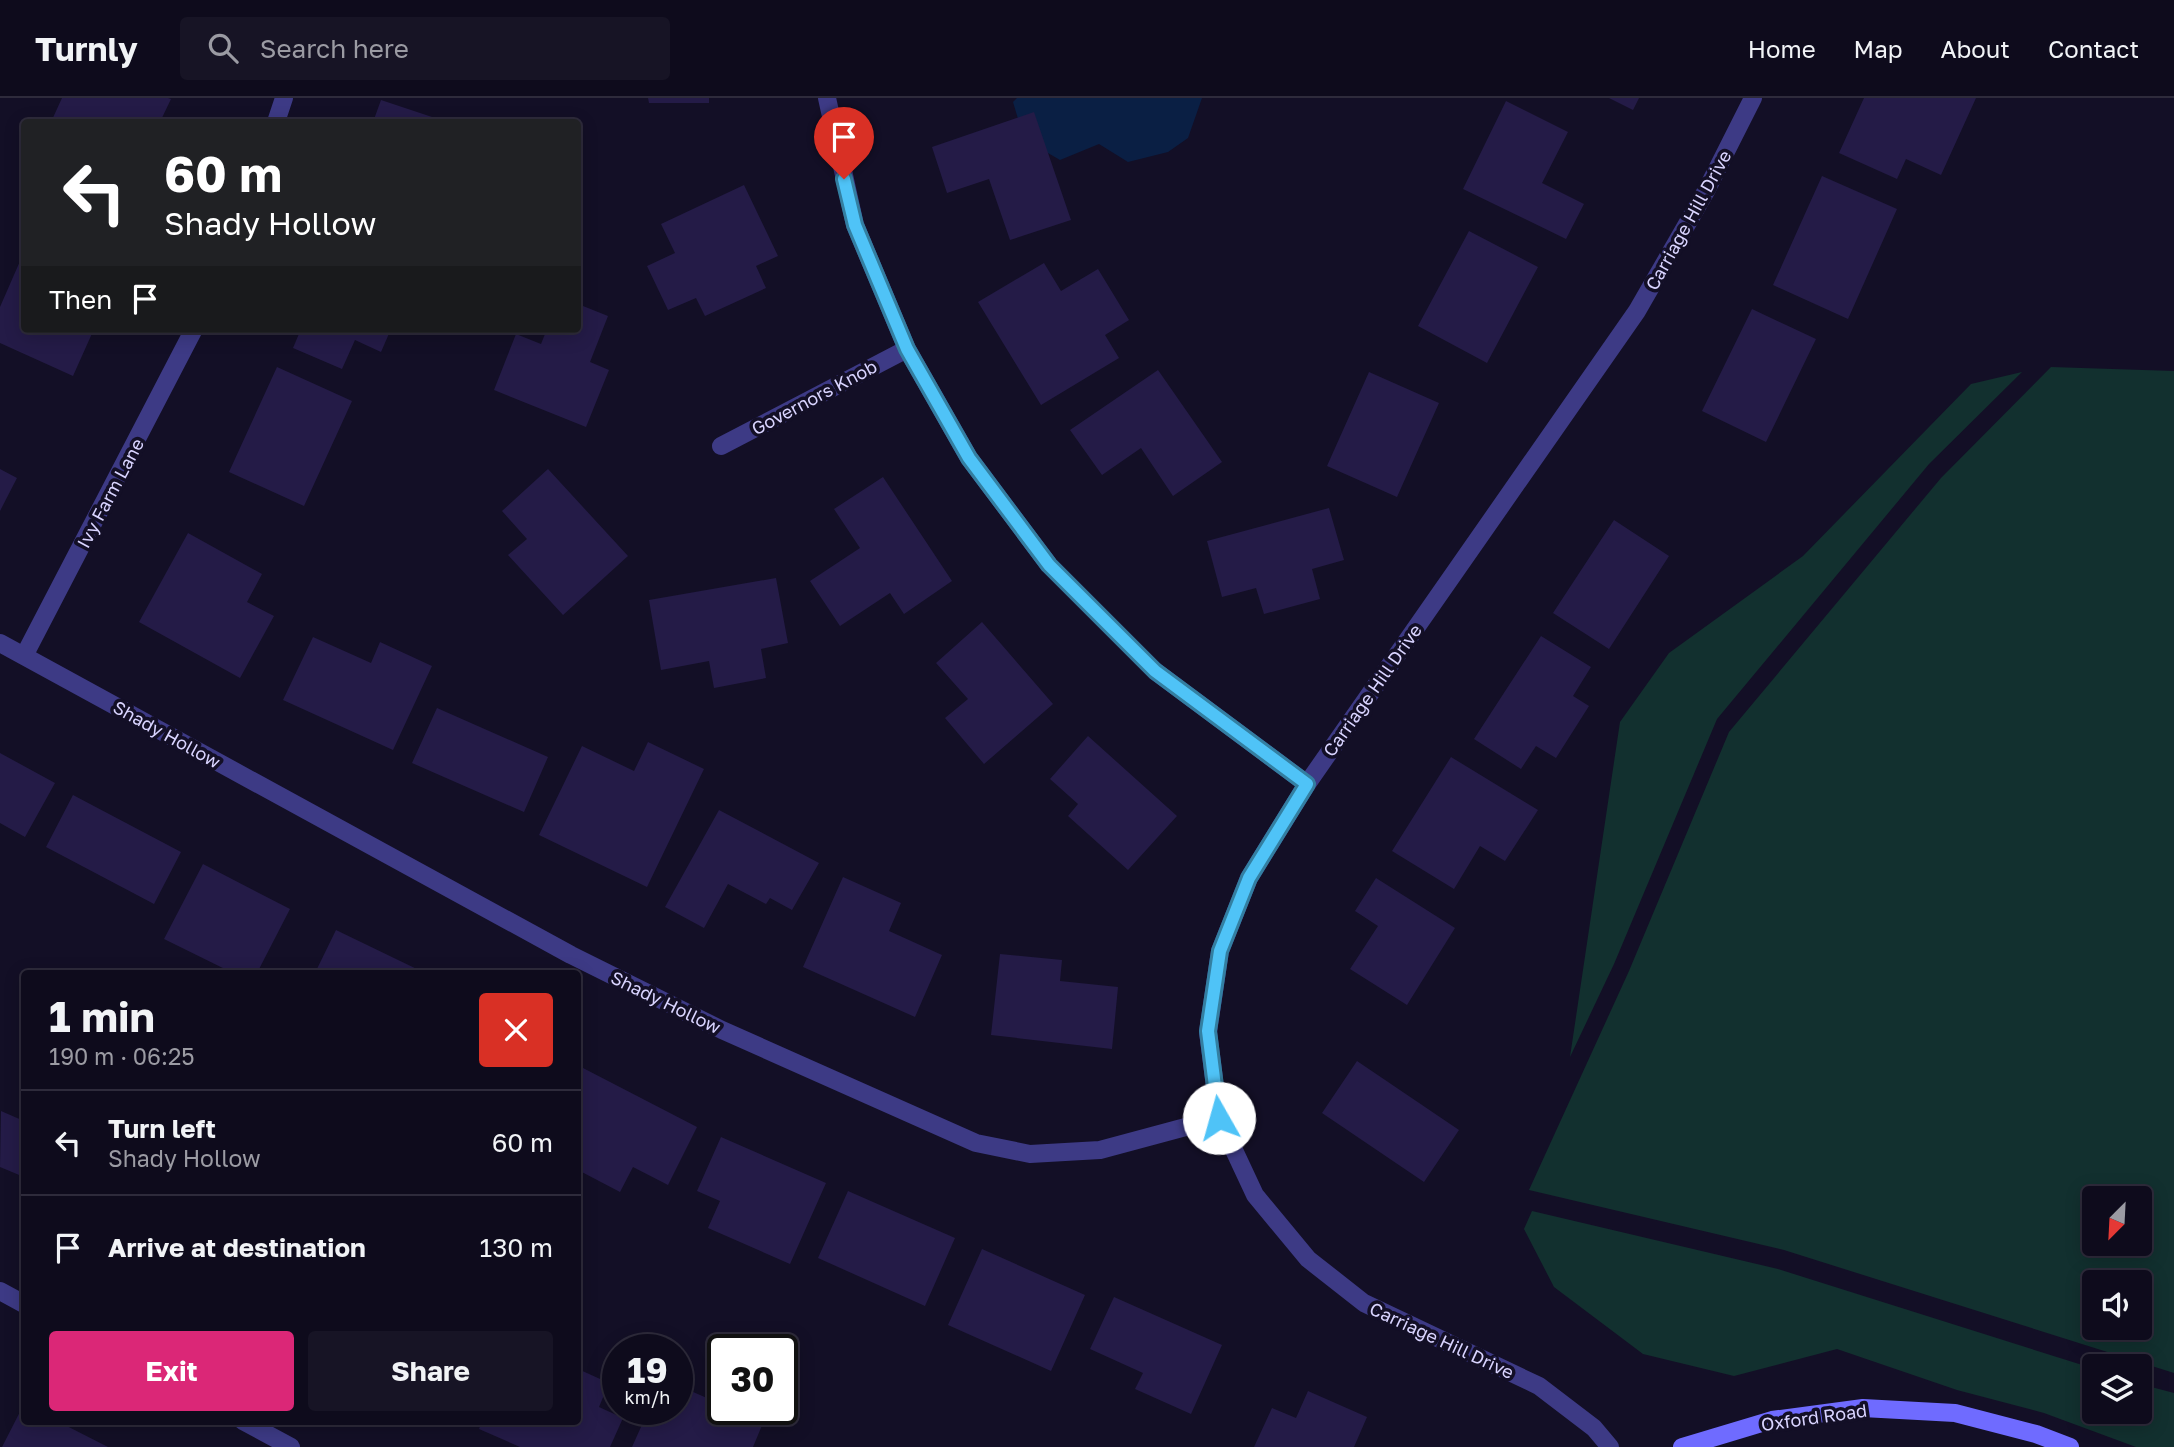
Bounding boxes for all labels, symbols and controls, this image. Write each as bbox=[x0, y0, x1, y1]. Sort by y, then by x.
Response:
search box bbox=[180, 17, 670, 80]
text: Turnly bbox=[35, 29, 138, 68]
icon: search bbox=[204, 29, 242, 67]
text: Search here bbox=[260, 33, 409, 64]
text: Home bbox=[1748, 34, 1816, 63]
text: Map bbox=[1854, 34, 1903, 63]
text: About bbox=[1941, 34, 2010, 63]
text: Contact bbox=[2048, 34, 2139, 63]
pin bbox=[814, 107, 874, 179]
icon: arrive bbox=[825, 118, 863, 156]
text: 60 m bbox=[164, 144, 282, 203]
street label: Carriage Hill Drive bbox=[1640, 146, 1736, 294]
icon: left bbox=[49, 147, 140, 238]
text: Shady Hollow bbox=[164, 204, 376, 242]
icon: arrive bbox=[126, 280, 164, 318]
text: Then bbox=[49, 284, 112, 315]
street label: Governors Knob bbox=[748, 355, 880, 439]
street label: Ivy Farm Lane bbox=[72, 434, 148, 552]
street label: Carriage Hill Drive bbox=[1318, 620, 1426, 760]
street label: Shady Hollow bbox=[109, 695, 225, 773]
street label: Shady Hollow bbox=[608, 966, 725, 1038]
text: 1 min bbox=[49, 991, 155, 1041]
button: close bbox=[479, 993, 553, 1067]
text: 190 m · 06:25 bbox=[49, 1042, 195, 1070]
position arrow bbox=[1182, 1081, 1256, 1155]
text: Turn left bbox=[108, 1113, 216, 1144]
icon: left bbox=[49, 1124, 87, 1162]
text: 60 m bbox=[492, 1127, 553, 1158]
text: Shady Hollow bbox=[108, 1144, 261, 1172]
north arrow bbox=[2082, 1186, 2152, 1256]
map controls bbox=[2082, 1186, 2152, 1424]
icon: arrive bbox=[49, 1229, 87, 1267]
text: Arrive at destination bbox=[108, 1232, 366, 1263]
text: 130 m bbox=[480, 1232, 553, 1263]
button: sound bbox=[2082, 1270, 2152, 1340]
street label: Carriage Hill Drive bbox=[1366, 1297, 1518, 1383]
button: Exit bbox=[49, 1331, 294, 1411]
button: Share bbox=[308, 1331, 553, 1411]
speed limit sign: 30 bbox=[707, 1334, 798, 1425]
text: 19 bbox=[627, 1349, 668, 1391]
button: layers bbox=[2082, 1354, 2152, 1424]
text: km/h bbox=[625, 1386, 670, 1408]
street label: Oxford Road bbox=[1760, 1399, 1868, 1435]

